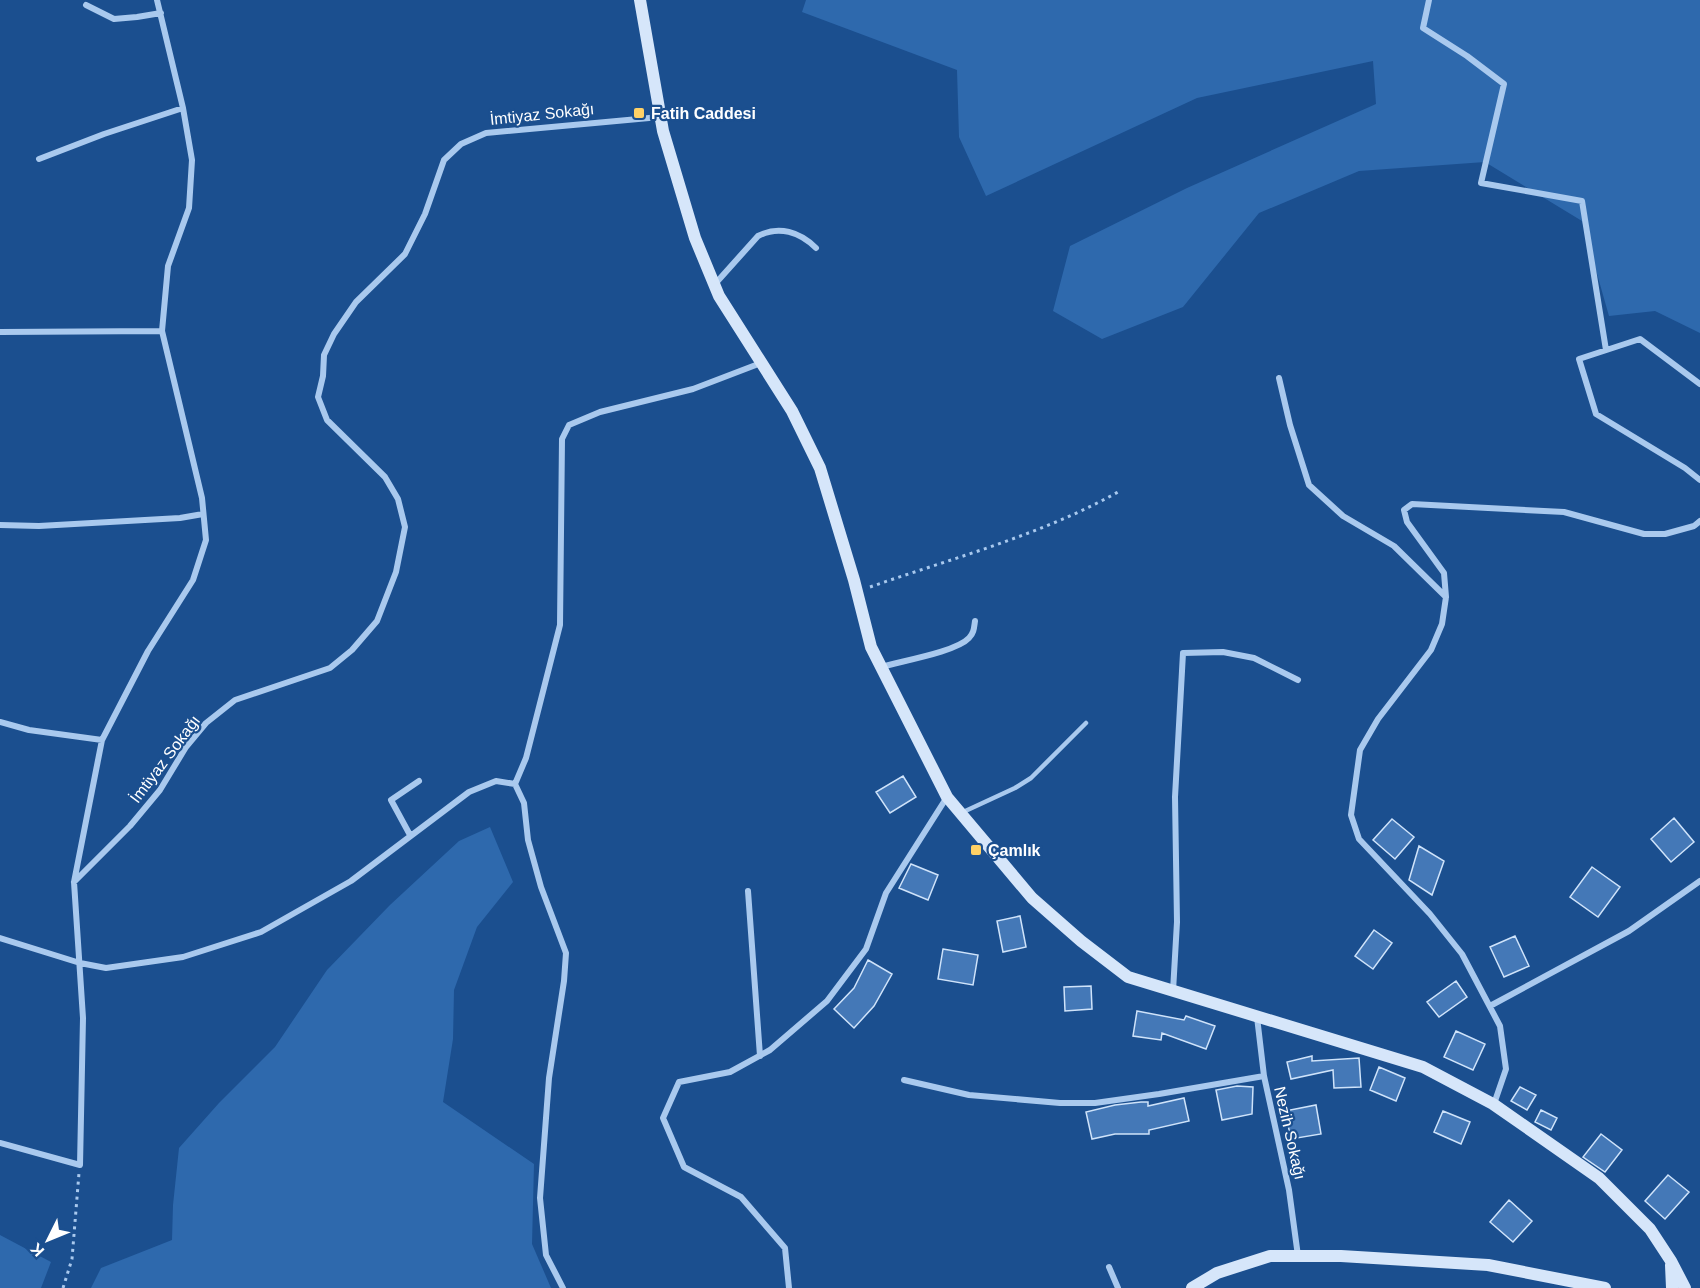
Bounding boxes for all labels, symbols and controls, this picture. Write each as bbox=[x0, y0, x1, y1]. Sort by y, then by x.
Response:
street label: İmtiyaz Sokağı bbox=[489, 99, 595, 128]
place label: Fatih Caddesi bbox=[651, 105, 756, 122]
marker: Fatih Caddesi bbox=[632, 106, 646, 120]
street label: İmtiyaz Sokağı bbox=[126, 711, 203, 806]
place label: Çamlık bbox=[988, 842, 1041, 859]
marker: Çamlık bbox=[969, 843, 983, 857]
street label: Nezih Sokağı bbox=[1271, 1085, 1309, 1181]
north arrow bbox=[18, 1210, 78, 1270]
text: K bbox=[27, 1240, 48, 1260]

